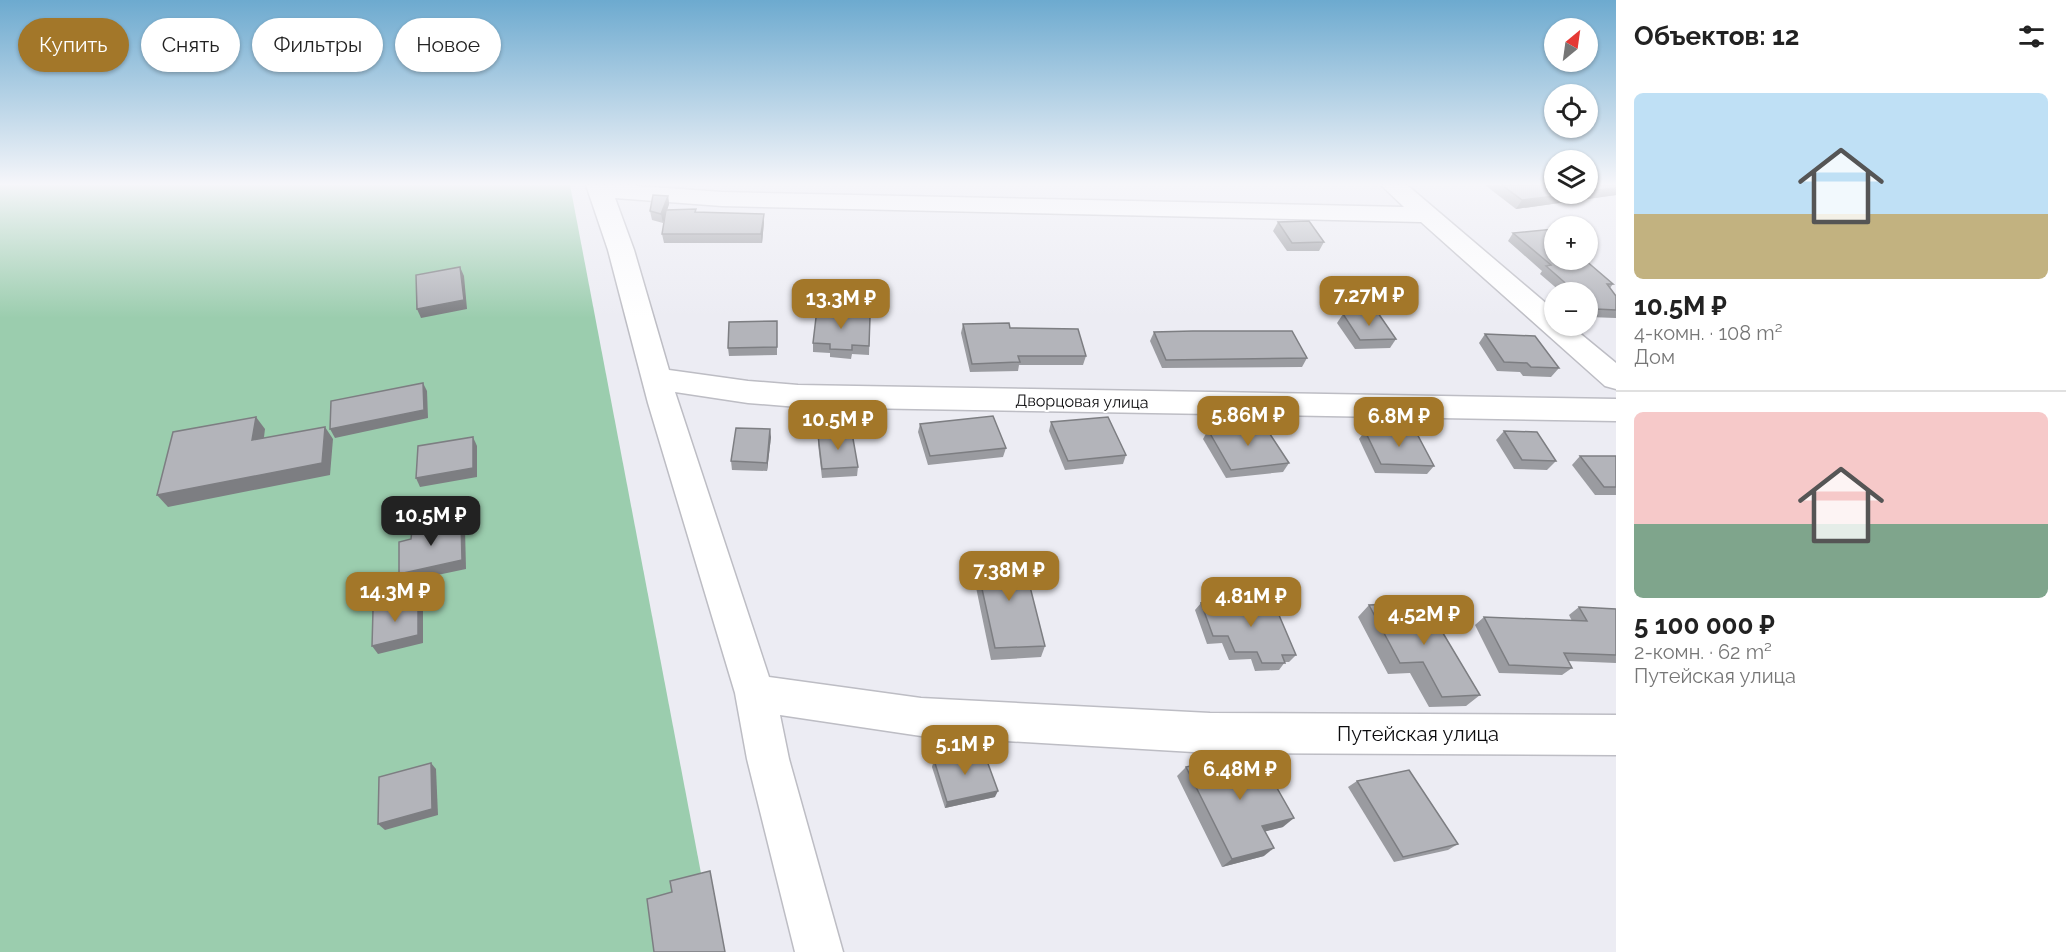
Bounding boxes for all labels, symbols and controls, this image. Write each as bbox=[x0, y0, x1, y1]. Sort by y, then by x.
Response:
chip: Купить bbox=[18, 18, 129, 72]
chip: Снять bbox=[141, 18, 240, 72]
chip: Фильтры bbox=[252, 18, 383, 72]
chip: Новое bbox=[395, 18, 501, 72]
north arrow bbox=[1544, 18, 1598, 72]
map controls bbox=[1544, 18, 1598, 336]
icon: filters bbox=[2015, 20, 2048, 53]
text: Объектов: 12 bbox=[1634, 21, 1800, 51]
button: locate bbox=[1544, 84, 1598, 138]
icon: home bbox=[1787, 132, 1895, 240]
button: layers bbox=[1544, 150, 1598, 204]
button: + bbox=[1544, 216, 1598, 270]
pin: 7.27M ₽ bbox=[1314, 276, 1424, 327]
pin: 13.3M ₽ bbox=[786, 279, 896, 330]
button: − bbox=[1544, 282, 1598, 336]
text: 7.27M ₽ bbox=[1334, 283, 1404, 307]
text: 13.3M ₽ bbox=[806, 286, 876, 310]
text: 10.5M ₽ bbox=[1634, 291, 1727, 321]
text: 4-комн. · 108 m² bbox=[1634, 321, 1782, 345]
text: Дом bbox=[1634, 345, 1675, 369]
street label: Дворцовая улица bbox=[1015, 391, 1149, 412]
pin: 5.86M ₽ bbox=[1193, 396, 1303, 447]
pin: 6.8M ₽ bbox=[1350, 397, 1448, 448]
pin: 10.5M ₽ bbox=[783, 400, 893, 451]
text: 5.86M ₽ bbox=[1211, 403, 1285, 427]
text: 6.8M ₽ bbox=[1368, 404, 1430, 428]
text: 10.5M ₽ bbox=[802, 407, 874, 431]
icon: home bbox=[1787, 451, 1895, 559]
pin: 10.5M ₽ bbox=[376, 496, 486, 547]
text: 10.5M ₽ bbox=[395, 503, 467, 527]
pin: 7.38M ₽ bbox=[954, 551, 1064, 602]
text: 7.38M ₽ bbox=[973, 558, 1045, 582]
pin: 14.3M ₽ bbox=[340, 572, 450, 623]
pin: 4.81M ₽ bbox=[1196, 577, 1306, 628]
text: 14.3M ₽ bbox=[360, 579, 430, 603]
text: 4.81M ₽ bbox=[1215, 584, 1287, 608]
pin: 4.52M ₽ bbox=[1369, 595, 1479, 646]
text: 4.52M ₽ bbox=[1388, 602, 1460, 626]
text: 5 100 000 ₽ bbox=[1634, 610, 1775, 640]
text: 2-комн. · 62 m² bbox=[1634, 640, 1772, 664]
text: Путейская улица bbox=[1634, 664, 1796, 688]
street label: Путейская улица bbox=[1337, 722, 1499, 746]
pin: 5.1M ₽ bbox=[916, 725, 1014, 776]
text: 5.1M ₽ bbox=[935, 732, 995, 756]
pin: 6.48M ₽ bbox=[1185, 750, 1295, 801]
text: 6.48M ₽ bbox=[1203, 757, 1277, 781]

